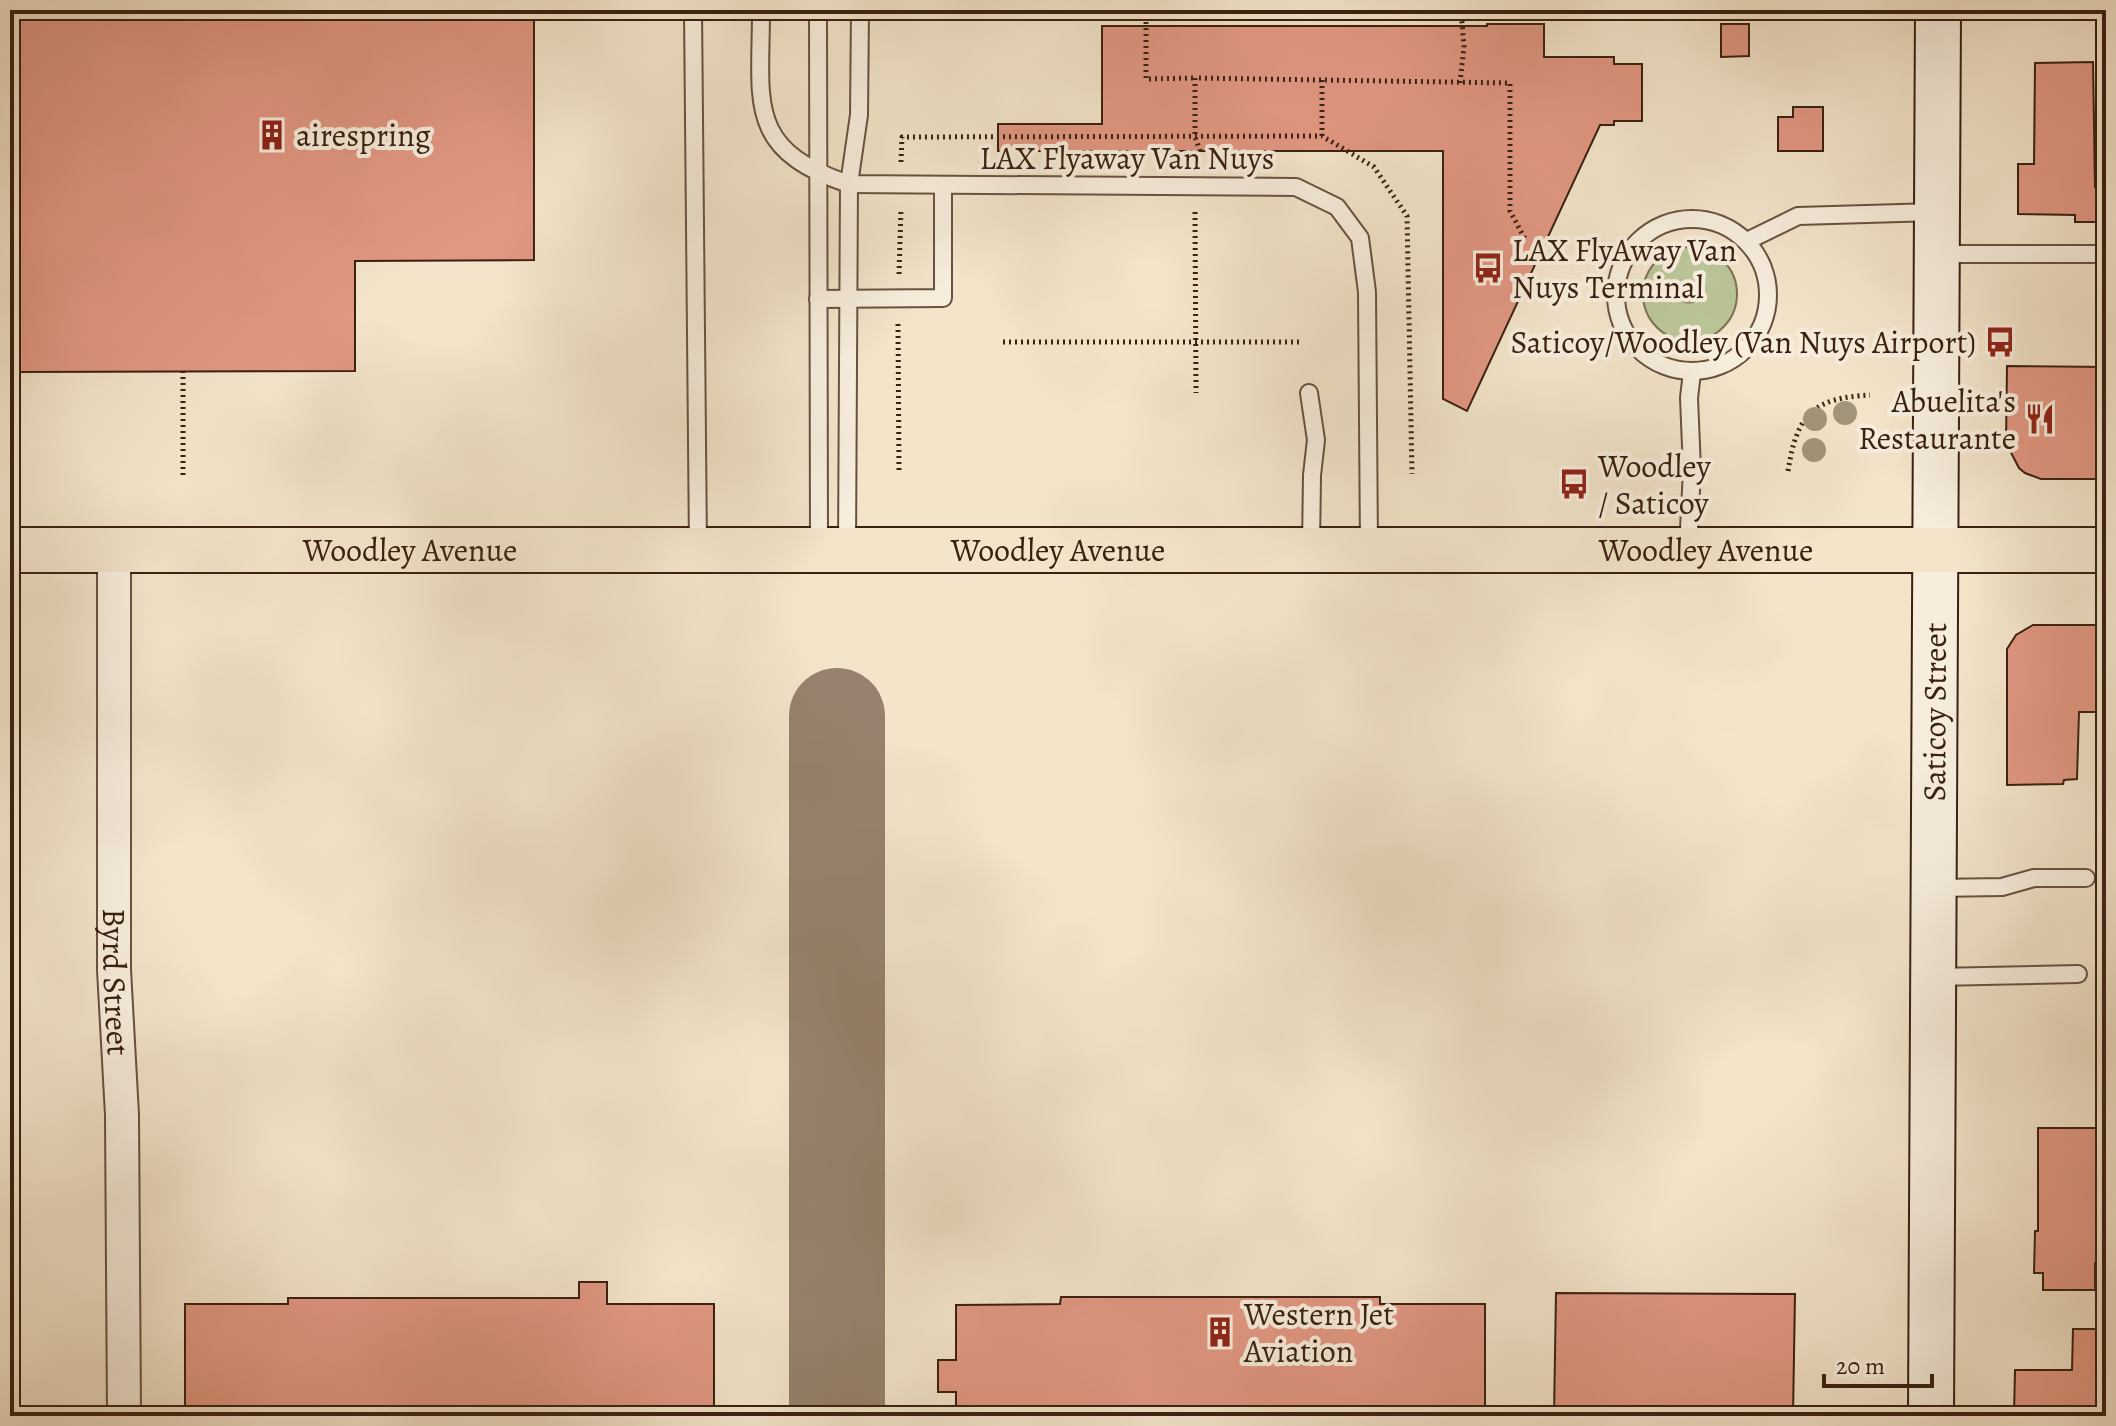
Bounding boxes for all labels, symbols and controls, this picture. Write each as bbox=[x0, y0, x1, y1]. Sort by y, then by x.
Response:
place label: airespring bbox=[296, 113, 431, 157]
building icon: airespring bbox=[255, 118, 289, 152]
street label: LAX Flyaway Van Nuys bbox=[980, 136, 1274, 180]
place label: LAX FlyAway Van Nuys Terminal bbox=[1512, 228, 1737, 309]
bus stop icon: LAX FlyAway Van Nuys Terminal bbox=[1471, 251, 1505, 285]
place label: Saticoy/Woodley (Van Nuys Airport) bbox=[1511, 320, 1976, 364]
bus stop icon: Saticoy/Woodley (Van Nuys Airport) bbox=[1983, 325, 2017, 359]
place label: Abuelita's Restaurante bbox=[1858, 379, 2016, 460]
restaurant icon: Abuelita's Restaurante bbox=[2023, 402, 2057, 436]
place label: Woodley / Saticoy bbox=[1597, 444, 1712, 525]
bus stop icon: Woodley / Saticoy bbox=[1557, 467, 1591, 501]
street label: Woodley Avenue bbox=[302, 528, 517, 572]
street label: Woodley Avenue bbox=[950, 528, 1165, 572]
street label: Woodley Avenue bbox=[1598, 528, 1813, 572]
street label: Saticoy Street bbox=[1912, 623, 1957, 801]
street label: Byrd Street bbox=[92, 908, 141, 1057]
place label: Western Jet Aviation bbox=[1243, 1292, 1394, 1373]
building icon: Western Jet Aviation bbox=[1203, 1315, 1237, 1349]
scale bar bbox=[1824, 1338, 1932, 1388]
text: 20 m bbox=[1836, 1350, 1885, 1382]

